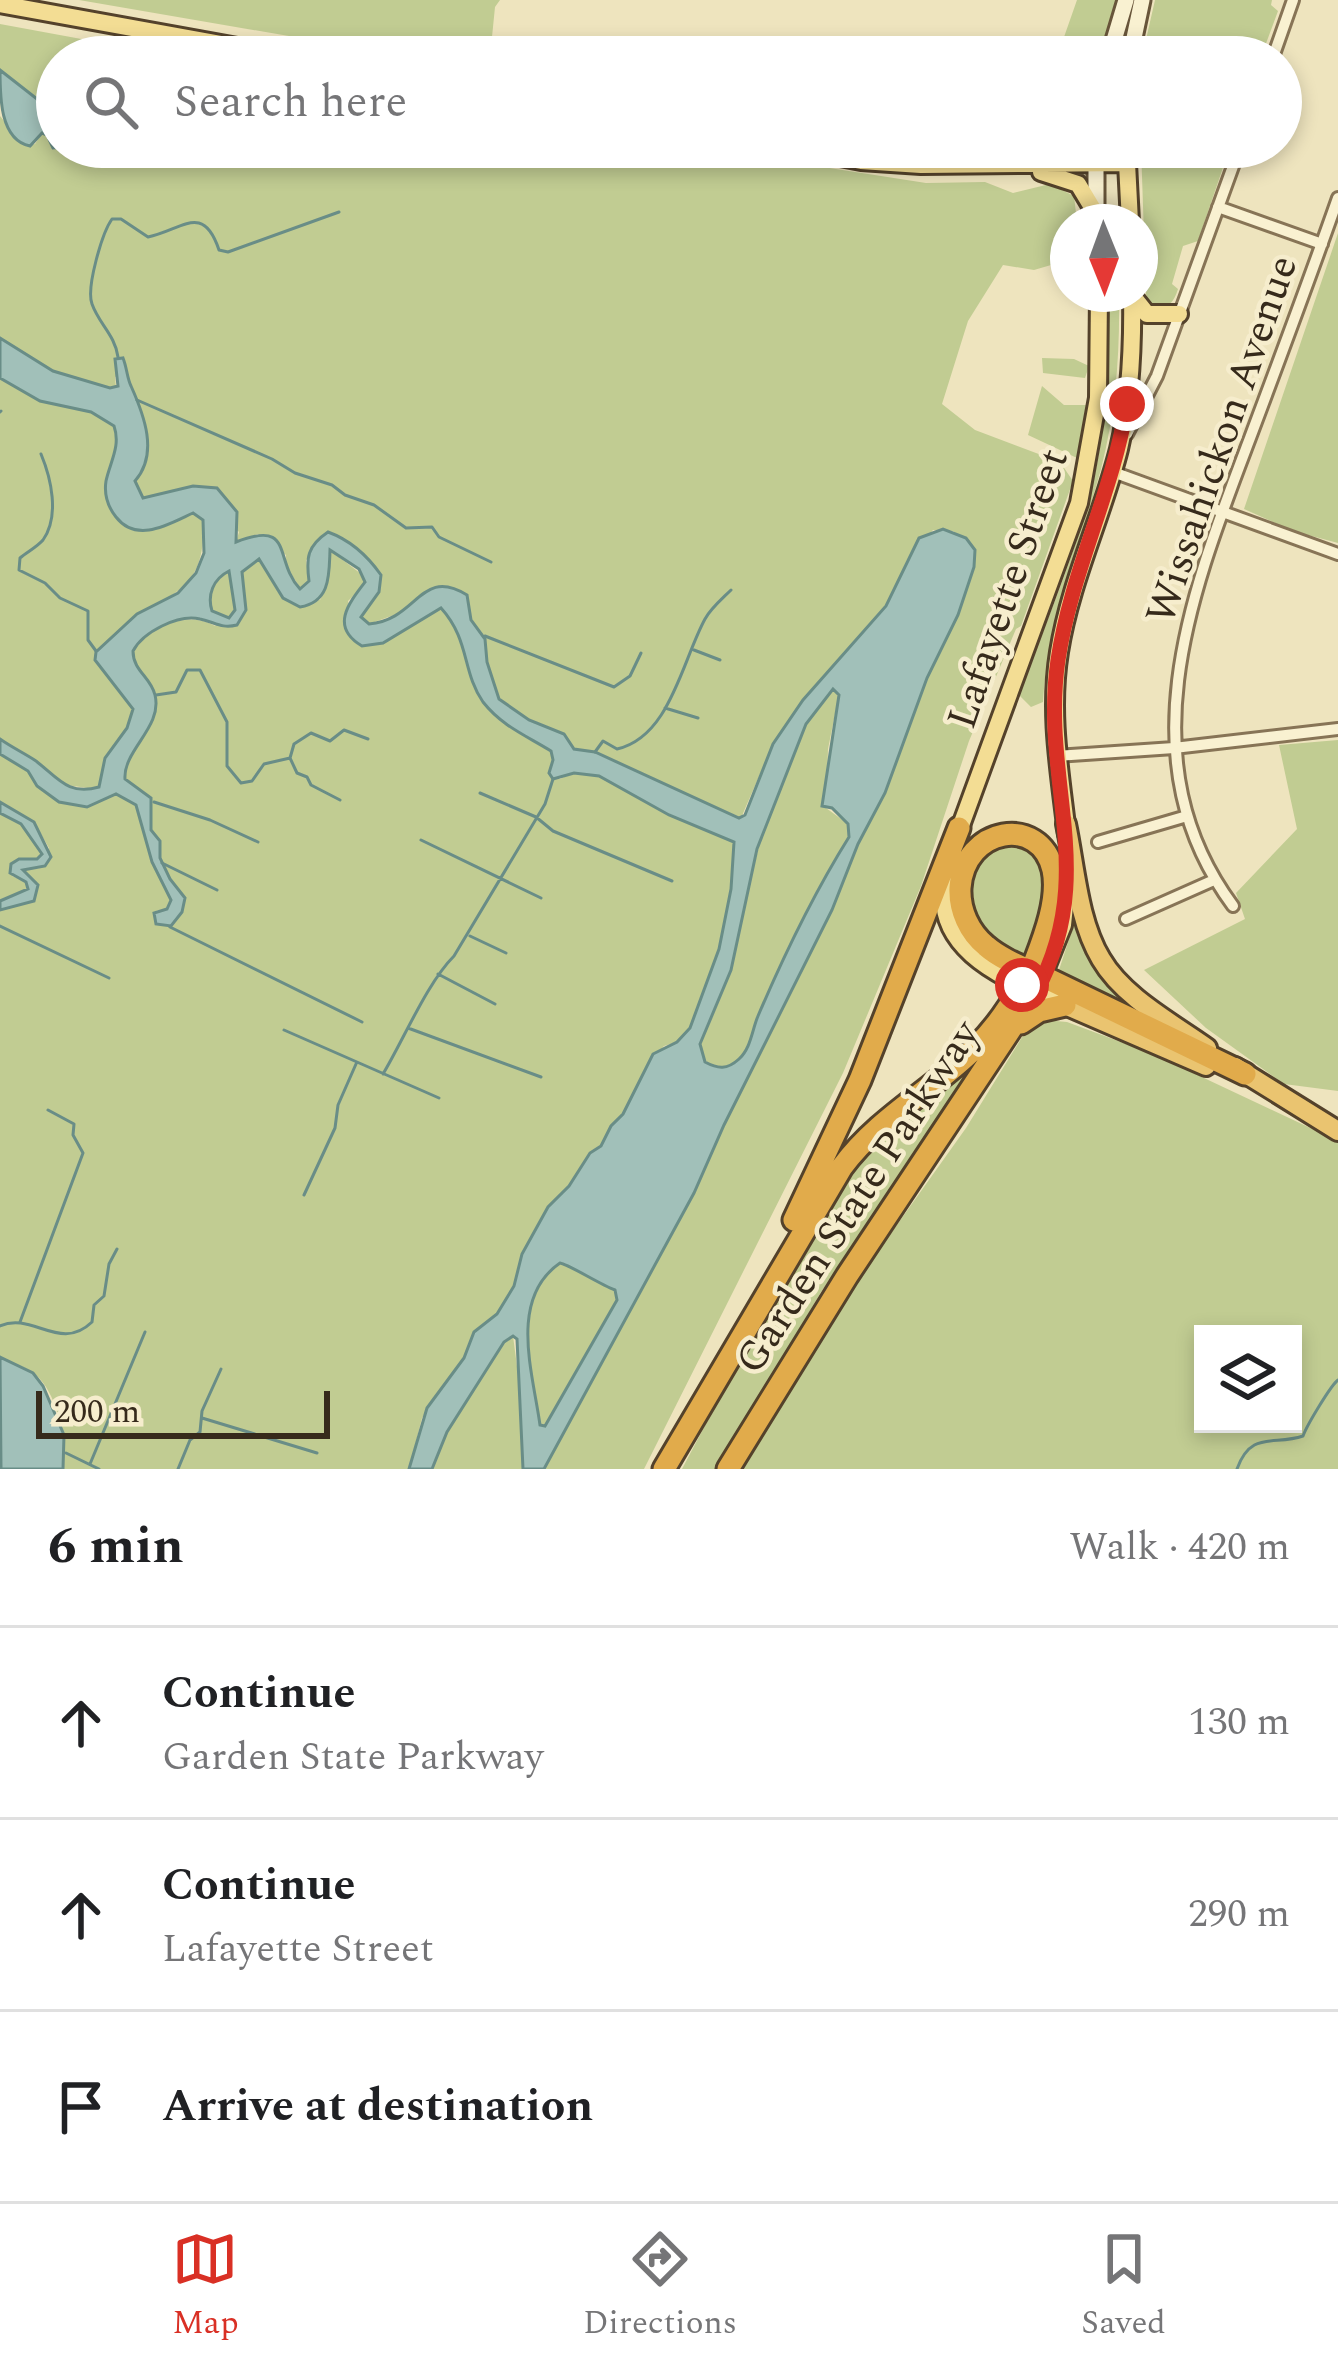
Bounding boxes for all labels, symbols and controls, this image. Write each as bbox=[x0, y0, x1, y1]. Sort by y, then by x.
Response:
search box bbox=[36, 36, 1302, 168]
text: Search here bbox=[174, 68, 407, 137]
icon: search bbox=[78, 69, 144, 135]
north arrow bbox=[1050, 204, 1158, 312]
street label: Wissahickon Avenue bbox=[1130, 247, 1315, 633]
route end bbox=[1100, 377, 1154, 431]
street label: Lafayette Street bbox=[931, 440, 1086, 737]
route start bbox=[995, 958, 1049, 1012]
street label: Garden State Parkway bbox=[720, 1006, 997, 1387]
map controls bbox=[1194, 1325, 1302, 1433]
button: layers bbox=[1194, 1325, 1302, 1433]
scale bar bbox=[36, 1385, 330, 1438]
text: 200 m bbox=[54, 1387, 140, 1437]
text: 6 min bbox=[48, 1508, 184, 1586]
text: Walk · 420 m bbox=[1069, 1518, 1290, 1577]
text: Continue bbox=[162, 1659, 355, 1728]
icon: ahead bbox=[48, 1690, 114, 1756]
text: 130 m bbox=[1188, 1693, 1290, 1752]
text: Garden State Parkway bbox=[162, 1728, 543, 1787]
text: Continue bbox=[162, 1851, 355, 1920]
icon: ahead bbox=[48, 1882, 114, 1948]
text: 290 m bbox=[1188, 1885, 1290, 1944]
text: Lafayette Street bbox=[162, 1920, 434, 1979]
text: Arrive at destination bbox=[162, 2072, 593, 2141]
icon: arrive bbox=[48, 2074, 114, 2140]
tab: Map bbox=[172, 2226, 239, 2348]
tab: Directions bbox=[583, 2226, 737, 2348]
tab: Saved bbox=[1081, 2226, 1166, 2348]

